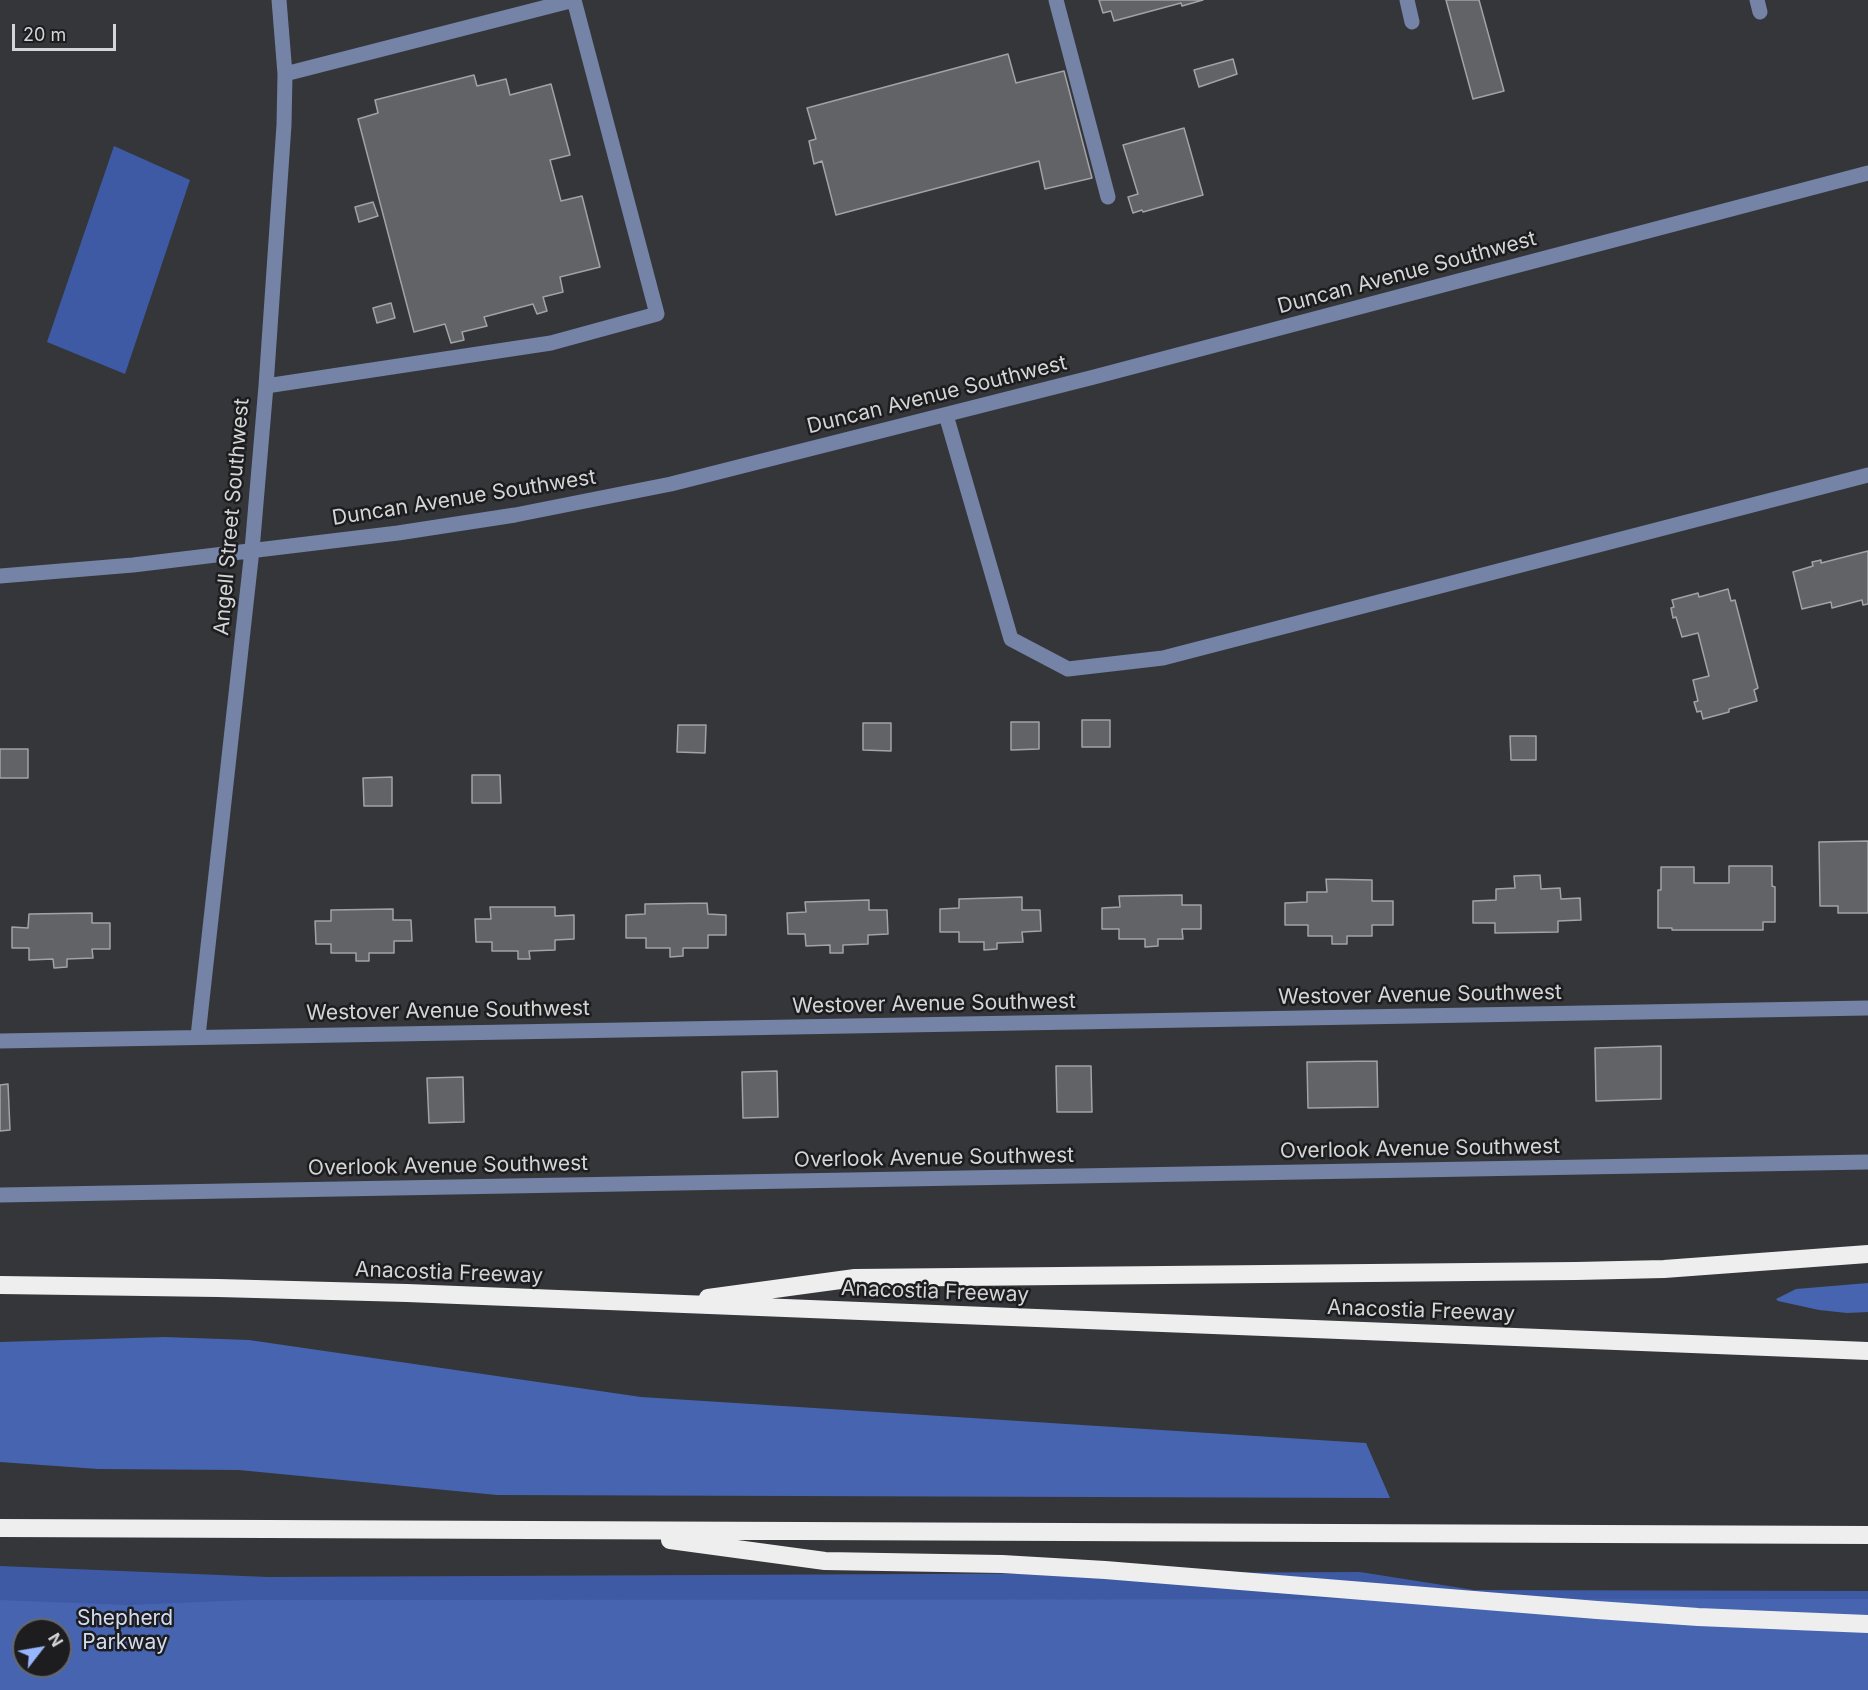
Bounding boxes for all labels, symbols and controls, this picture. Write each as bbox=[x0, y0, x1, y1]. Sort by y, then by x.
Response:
scale bar bbox=[15, 12, 118, 50]
text: 20 m bbox=[23, 24, 66, 45]
street label: Duncan Avenue Southwest bbox=[1275, 226, 1539, 320]
street label: Duncan Avenue Southwest bbox=[805, 351, 1069, 439]
street label: Angell Street Southwest bbox=[209, 397, 255, 637]
street label: Duncan Avenue Southwest bbox=[330, 465, 598, 531]
street label: Westover Avenue Southwest bbox=[1278, 980, 1562, 1010]
street label: Westover Avenue Southwest bbox=[792, 989, 1076, 1019]
street label: Westover Avenue Southwest bbox=[306, 996, 590, 1026]
street label: Overlook Avenue Southwest bbox=[1280, 1134, 1560, 1164]
street label: Overlook Avenue Southwest bbox=[794, 1143, 1074, 1173]
street label: Overlook Avenue Southwest bbox=[308, 1151, 588, 1181]
street label: Anacostia Freeway bbox=[355, 1257, 543, 1289]
street label: Anacostia Freeway bbox=[841, 1276, 1029, 1308]
street label: Anacostia Freeway bbox=[1327, 1295, 1515, 1327]
park label: Shepherd Parkway bbox=[77, 1606, 173, 1656]
north arrow bbox=[12, 1618, 72, 1678]
text: N bbox=[44, 1629, 67, 1650]

